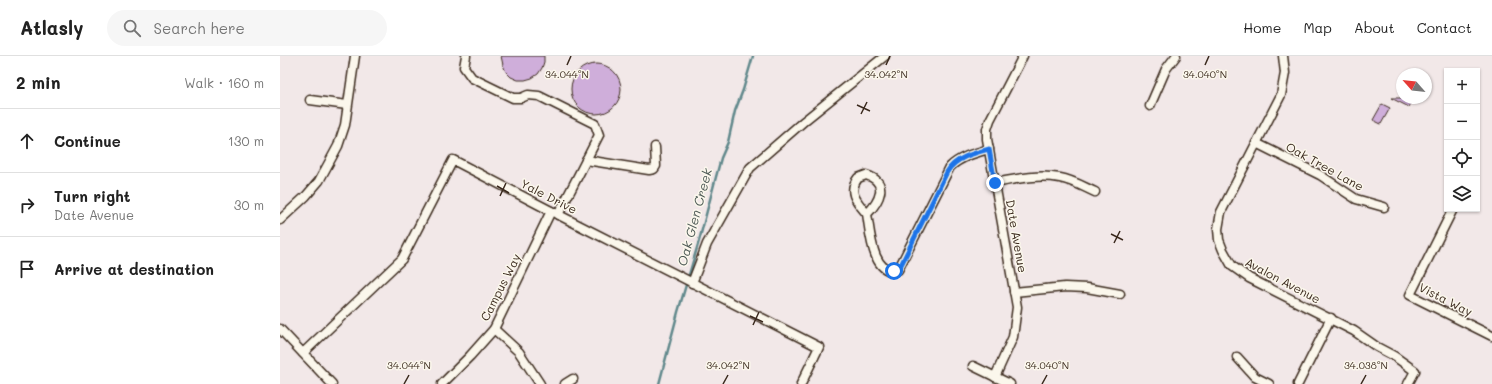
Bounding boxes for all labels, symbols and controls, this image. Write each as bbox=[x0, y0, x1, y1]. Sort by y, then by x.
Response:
search box bbox=[107, 10, 387, 46]
text: Atlasly bbox=[20, 15, 83, 40]
icon: search bbox=[121, 17, 143, 39]
text: Search here bbox=[153, 18, 245, 38]
text: Home bbox=[1243, 18, 1281, 37]
text: Map bbox=[1303, 18, 1332, 37]
text: About bbox=[1354, 18, 1395, 37]
text: Contact bbox=[1417, 18, 1472, 37]
text: 34.044°N bbox=[545, 67, 589, 81]
text: 34.042°N bbox=[864, 67, 908, 81]
text: 34.040°N bbox=[1183, 67, 1227, 81]
north arrow bbox=[1396, 68, 1432, 104]
map controls bbox=[1444, 68, 1480, 212]
button: + bbox=[1444, 68, 1480, 104]
text: 2 min bbox=[16, 71, 61, 93]
text: Walk · 160 m bbox=[184, 74, 264, 91]
button: − bbox=[1444, 104, 1480, 140]
icon: ahead bbox=[16, 130, 38, 152]
text: Continue bbox=[54, 131, 121, 151]
text: 130 m bbox=[228, 132, 264, 149]
street label: Oak Tree Lane bbox=[1283, 138, 1367, 194]
button: locate bbox=[1444, 140, 1480, 176]
water label: Oak Glen Creek bbox=[673, 165, 716, 268]
route end bbox=[986, 174, 1004, 192]
street label: Yale Drive bbox=[518, 175, 580, 217]
button: layers bbox=[1444, 176, 1480, 212]
text: Turn right bbox=[54, 186, 131, 206]
icon: right bbox=[16, 194, 38, 216]
text: 30 m bbox=[234, 196, 264, 213]
street label: Date Avenue bbox=[1003, 198, 1031, 274]
text: Date Avenue bbox=[54, 206, 134, 223]
street label: Campus Way bbox=[476, 251, 524, 323]
street label: Avalon Avenue bbox=[1243, 253, 1323, 307]
icon: arrive bbox=[16, 258, 38, 280]
text: Arrive at destination bbox=[54, 259, 214, 279]
route start bbox=[885, 262, 903, 280]
street label: Vista Way bbox=[1416, 279, 1476, 319]
text: 34.044°N bbox=[387, 358, 431, 372]
text: 34.042°N bbox=[706, 358, 750, 372]
text: 34.040°N bbox=[1025, 358, 1069, 372]
text: 34.038°N bbox=[1344, 358, 1388, 372]

